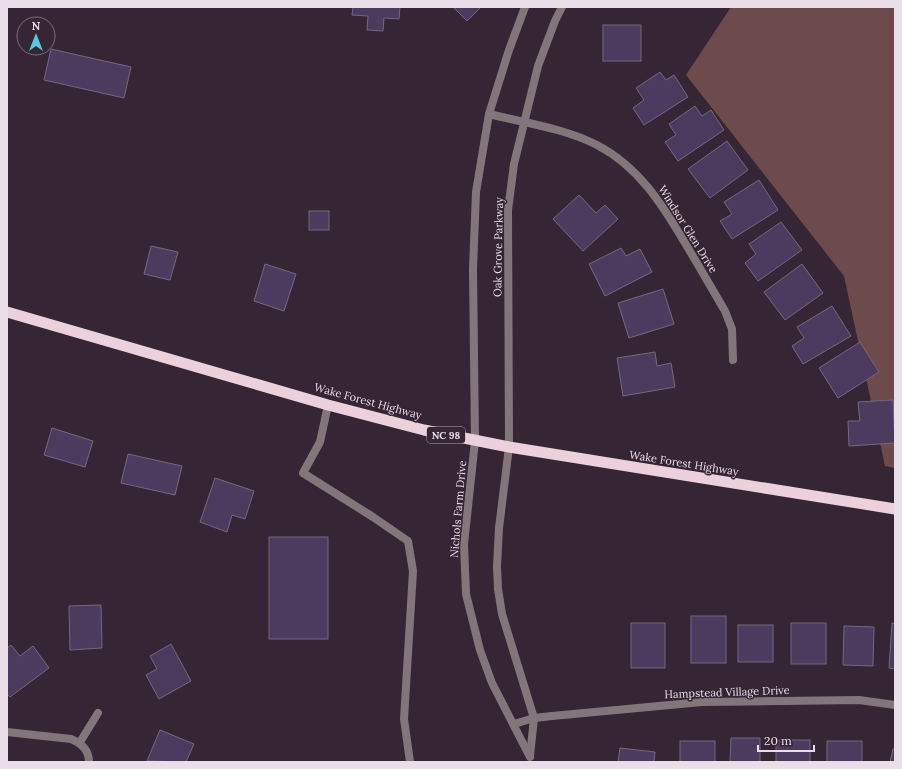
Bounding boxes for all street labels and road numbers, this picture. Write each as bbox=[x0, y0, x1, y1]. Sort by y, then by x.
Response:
street label: Windsor Glen Drive bbox=[655, 183, 721, 275]
street label: Oak Grove Parkway bbox=[490, 197, 506, 297]
street label: Wake Forest Highway bbox=[313, 380, 423, 422]
road number: NC 98 bbox=[427, 427, 465, 443]
street label: Wake Forest Highway bbox=[628, 447, 740, 479]
street label: Nichols Farm Drive bbox=[447, 460, 469, 558]
street label: Hampstead Village Drive bbox=[664, 683, 790, 701]

